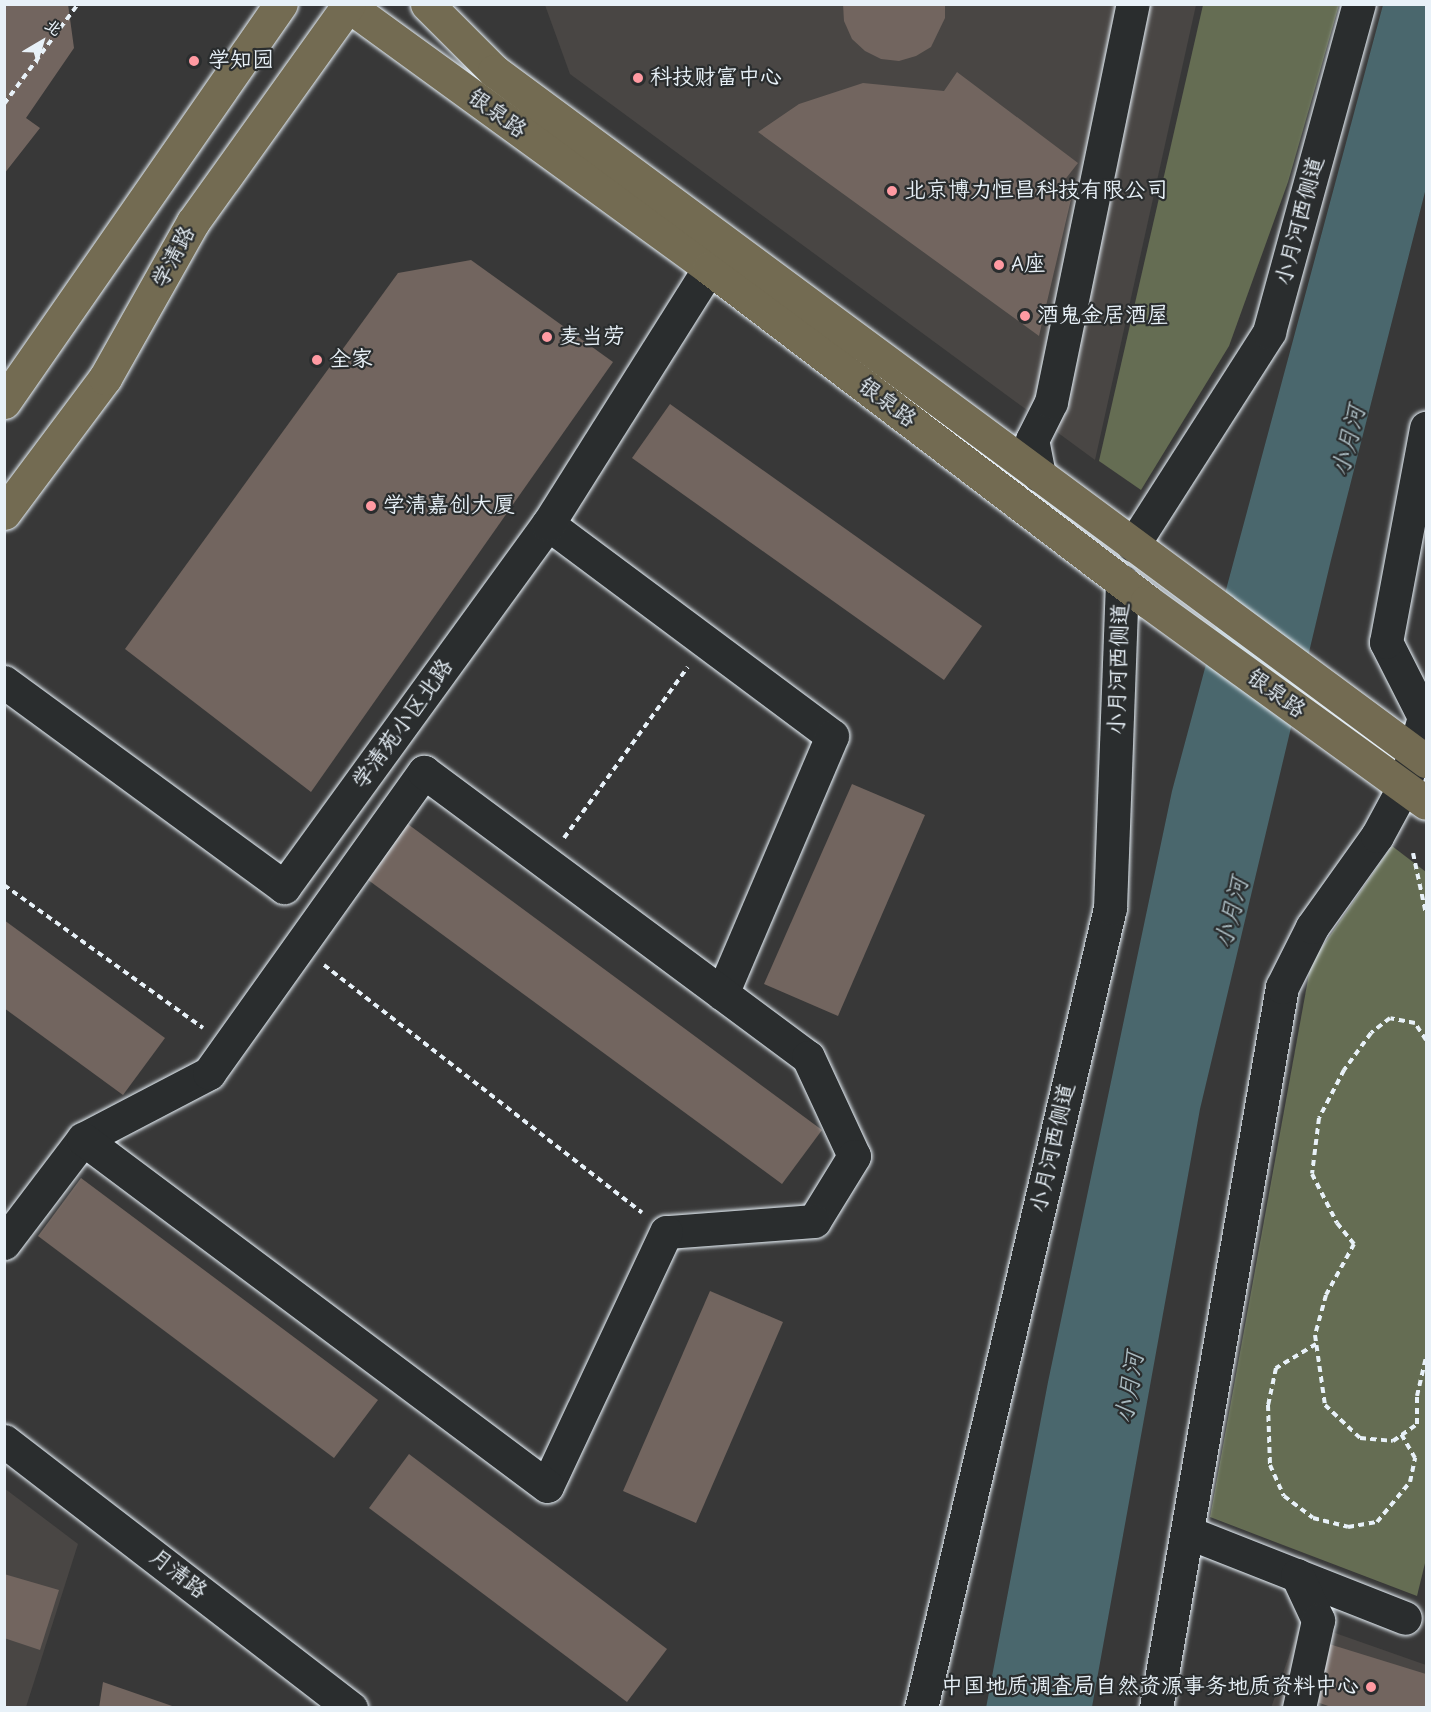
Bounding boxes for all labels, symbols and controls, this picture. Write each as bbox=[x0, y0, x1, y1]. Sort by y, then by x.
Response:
north arrow bbox=[12, 12, 72, 72]
text: 北 bbox=[41, 16, 65, 40]
place label: 学知园 bbox=[208, 48, 274, 74]
marker: 学知园 bbox=[185, 52, 203, 70]
place label: 科技财富中心 bbox=[650, 65, 782, 91]
marker: 科技财富中心 bbox=[631, 71, 645, 85]
street label: 银泉路 bbox=[463, 84, 531, 144]
street label: 小月河西侧道 bbox=[1270, 154, 1330, 288]
place label: 北京博力恒昌科技有限公司 bbox=[904, 178, 1168, 204]
marker: 北京博力恒昌科技有限公司 bbox=[885, 184, 899, 198]
street label: 学清路 bbox=[147, 222, 201, 292]
place label: A座 bbox=[1011, 252, 1046, 278]
marker: A座 bbox=[992, 258, 1006, 272]
place label: 酒鬼金居酒屋 bbox=[1037, 303, 1169, 329]
marker: 酒鬼金居酒屋 bbox=[1018, 309, 1032, 323]
place label: 麦当劳 bbox=[559, 324, 625, 350]
marker: 麦当劳 bbox=[540, 330, 554, 344]
place label: 全家 bbox=[329, 347, 373, 373]
marker: 全家 bbox=[310, 353, 324, 367]
street label: 银泉路 bbox=[853, 373, 921, 433]
water label: 小月河 bbox=[1326, 403, 1372, 479]
place label: 学清嘉创大厦 bbox=[383, 493, 515, 519]
marker: 学清嘉创大厦 bbox=[364, 499, 378, 513]
street label: 小月河西侧道 bbox=[1104, 603, 1134, 735]
street label: 学清苑小区北路 bbox=[347, 654, 459, 794]
street label: 银泉路 bbox=[1242, 664, 1310, 724]
water label: 小月河 bbox=[1209, 875, 1255, 951]
street label: 小月河西侧道 bbox=[1025, 1081, 1081, 1215]
water label: 小月河 bbox=[1110, 1350, 1150, 1426]
street label: 月清路 bbox=[144, 1543, 212, 1605]
place label: 中国地质调查局自然资源事务地质资料中心 bbox=[941, 1674, 1359, 1700]
marker: 中国地质调查局自然资源事务地质资料中心 bbox=[1364, 1680, 1378, 1694]

